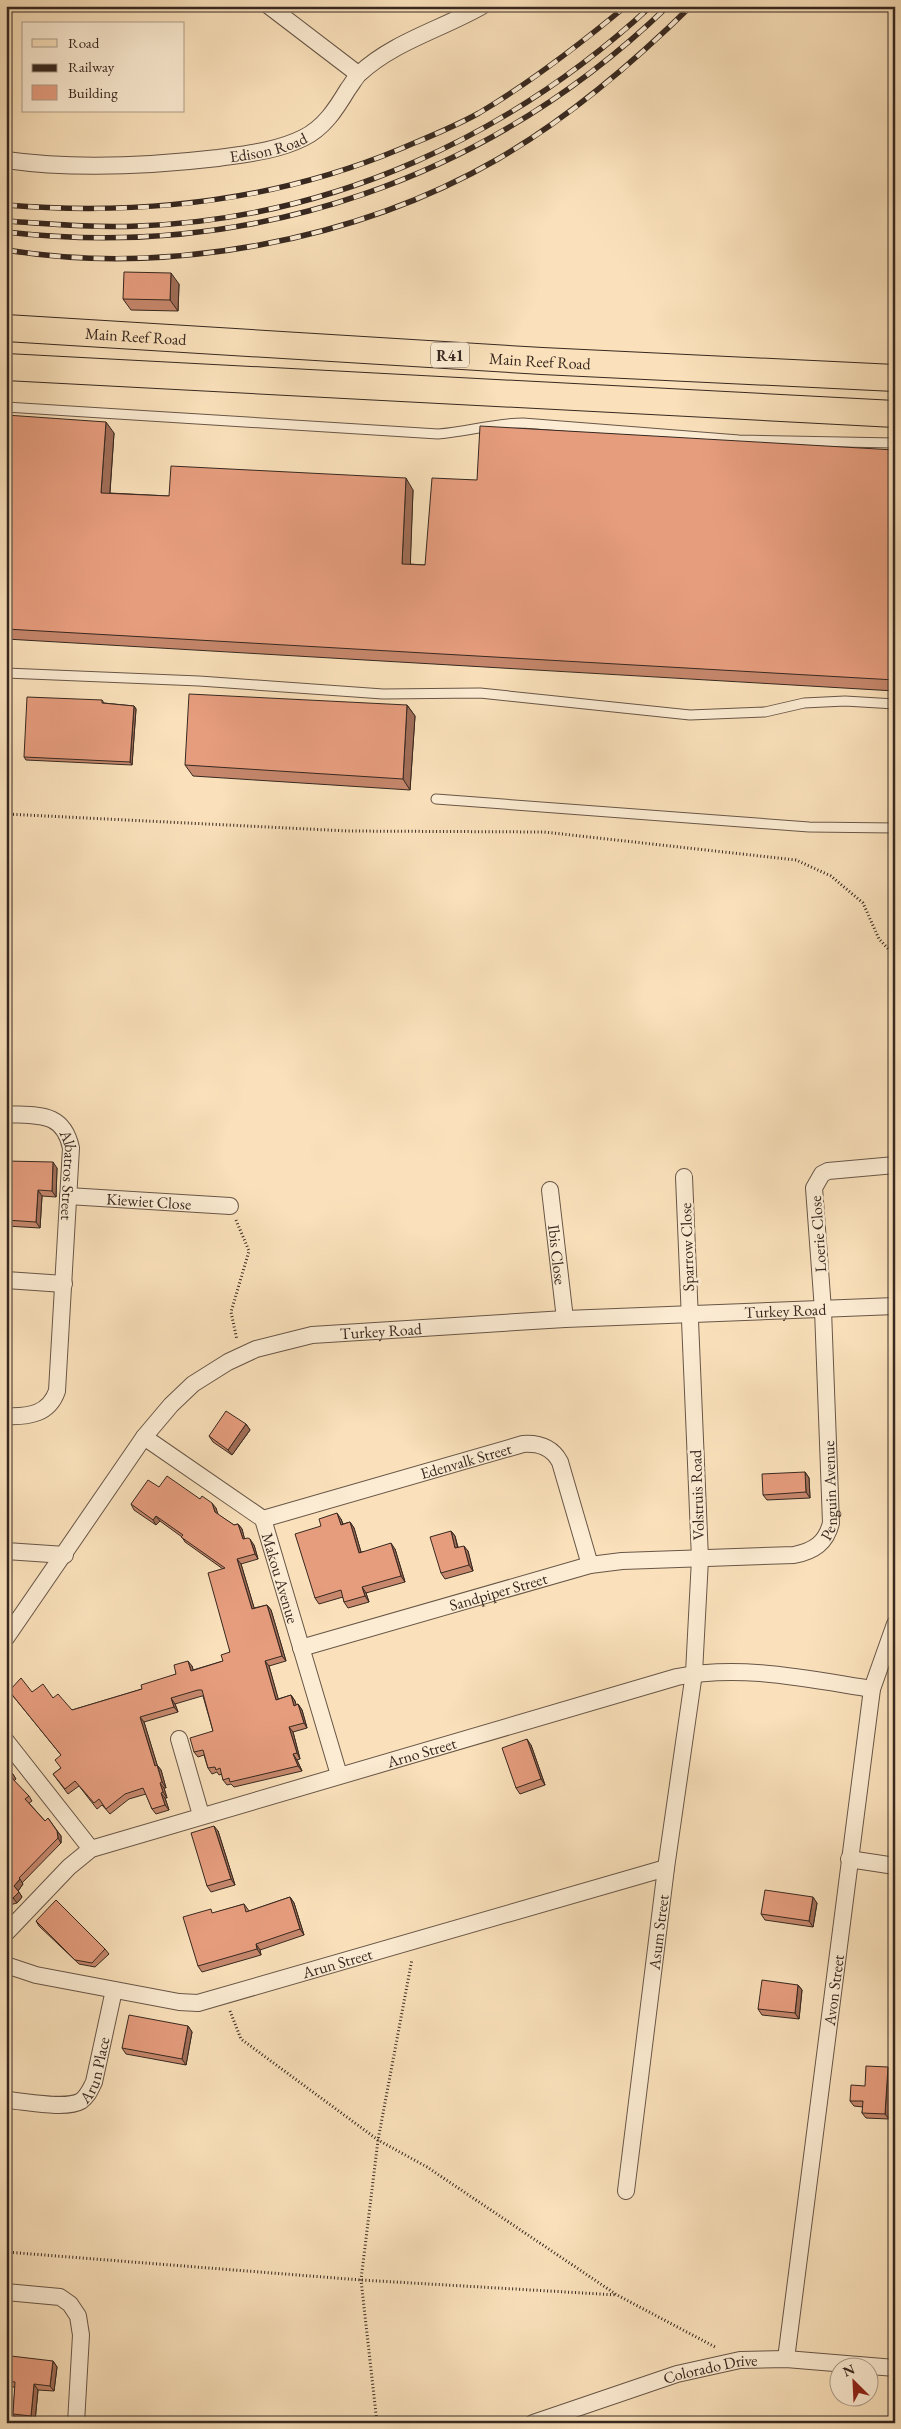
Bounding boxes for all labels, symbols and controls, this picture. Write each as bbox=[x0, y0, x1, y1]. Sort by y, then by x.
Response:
legend bbox=[22, 22, 185, 112]
text: Road bbox=[68, 33, 100, 52]
text: Railway bbox=[68, 57, 115, 76]
text: Building bbox=[68, 83, 118, 102]
street label: Edison Road bbox=[228, 127, 311, 167]
street label: Main Reef Road bbox=[84, 322, 188, 350]
road number: R41 bbox=[431, 342, 469, 368]
street label: Main Reef Road bbox=[489, 347, 592, 374]
street label: Albatros Street bbox=[55, 1125, 82, 1221]
street label: Kiewiet Close bbox=[106, 1188, 192, 1214]
street label: Loerie Close bbox=[805, 1195, 831, 1273]
street label: Sparrow Close bbox=[675, 1202, 699, 1292]
street label: Ibis Close bbox=[544, 1223, 571, 1286]
street label: Turkey Road bbox=[744, 1298, 828, 1322]
street label: Turkey Road bbox=[339, 1318, 423, 1344]
street label: Edenvalk Street bbox=[418, 1437, 514, 1484]
street label: Penguin Avenue bbox=[815, 1440, 842, 1544]
street label: Volstruis Road bbox=[685, 1449, 709, 1541]
street label: Makou Avenue bbox=[257, 1530, 304, 1626]
street label: Sandpiper Street bbox=[447, 1567, 549, 1615]
street label: Arno Street bbox=[383, 1732, 459, 1772]
street label: Asum Street bbox=[643, 1893, 673, 1972]
street label: Arun Street bbox=[299, 1943, 375, 1983]
street label: Avon Street bbox=[818, 1953, 848, 2028]
street label: Arun Place bbox=[74, 2035, 114, 2108]
street label: Colorado Drive bbox=[660, 2349, 758, 2388]
north arrow bbox=[828, 2356, 878, 2406]
text: N bbox=[840, 2359, 858, 2381]

